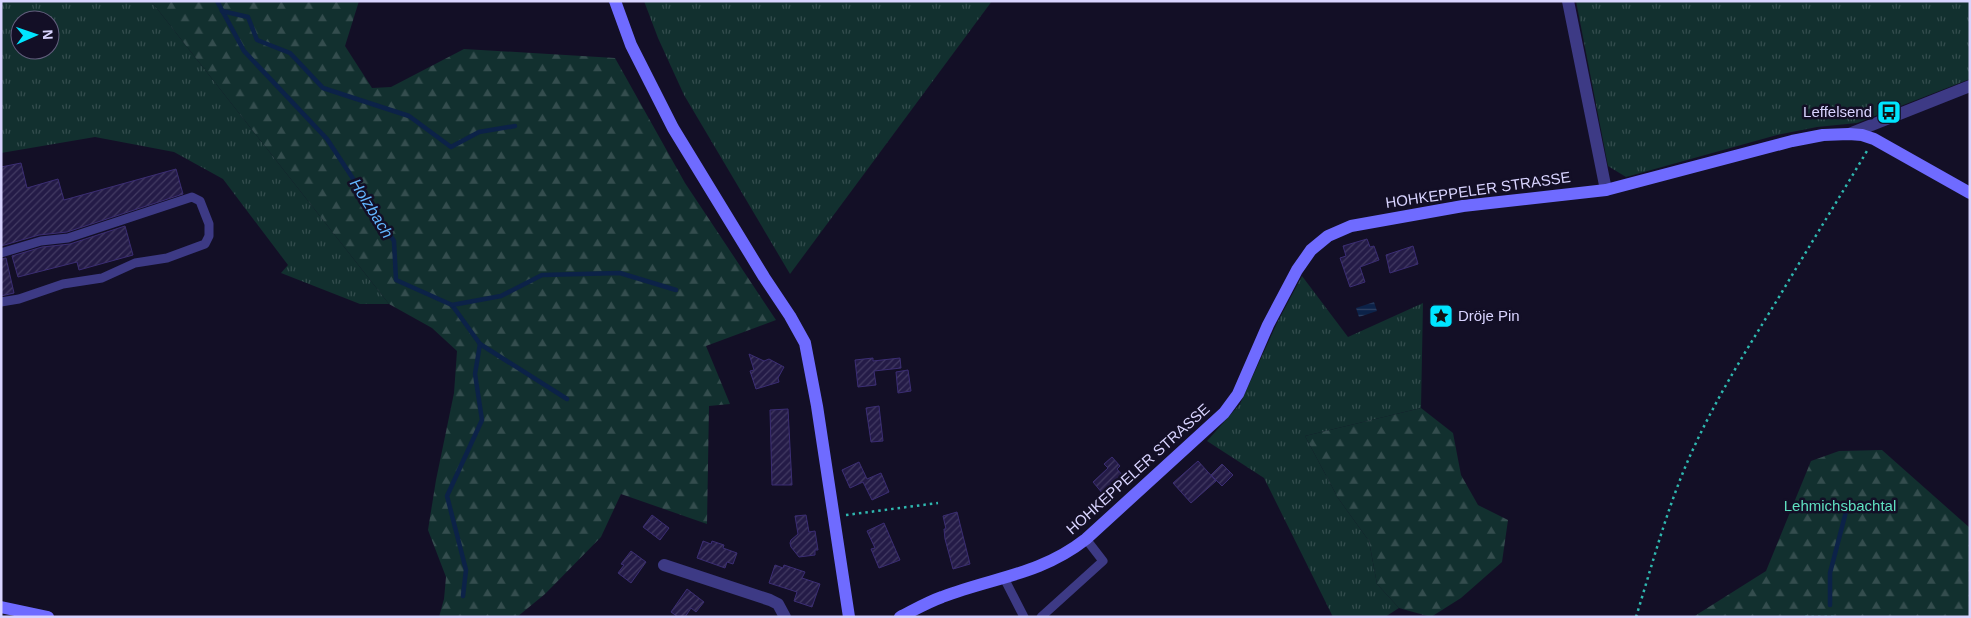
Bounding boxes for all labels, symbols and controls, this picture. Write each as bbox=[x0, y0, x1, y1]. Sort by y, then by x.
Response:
north arrow bbox=[10, 10, 60, 60]
text: N bbox=[40, 29, 56, 40]
bus stop icon: Leffelsend bbox=[1876, 99, 1902, 125]
place label: Leffelsend bbox=[1803, 103, 1872, 120]
street label: HOHKEPPELER STRASSE bbox=[1384, 168, 1572, 211]
water label: Holzbach bbox=[347, 175, 397, 241]
place icon: Dröje Pin bbox=[1428, 303, 1454, 329]
place label: Dröje Pin bbox=[1458, 307, 1520, 324]
street label: HOHKEPPELER STRASSE bbox=[1063, 400, 1213, 537]
park label: Lehmichsbachtal bbox=[1784, 497, 1896, 514]

